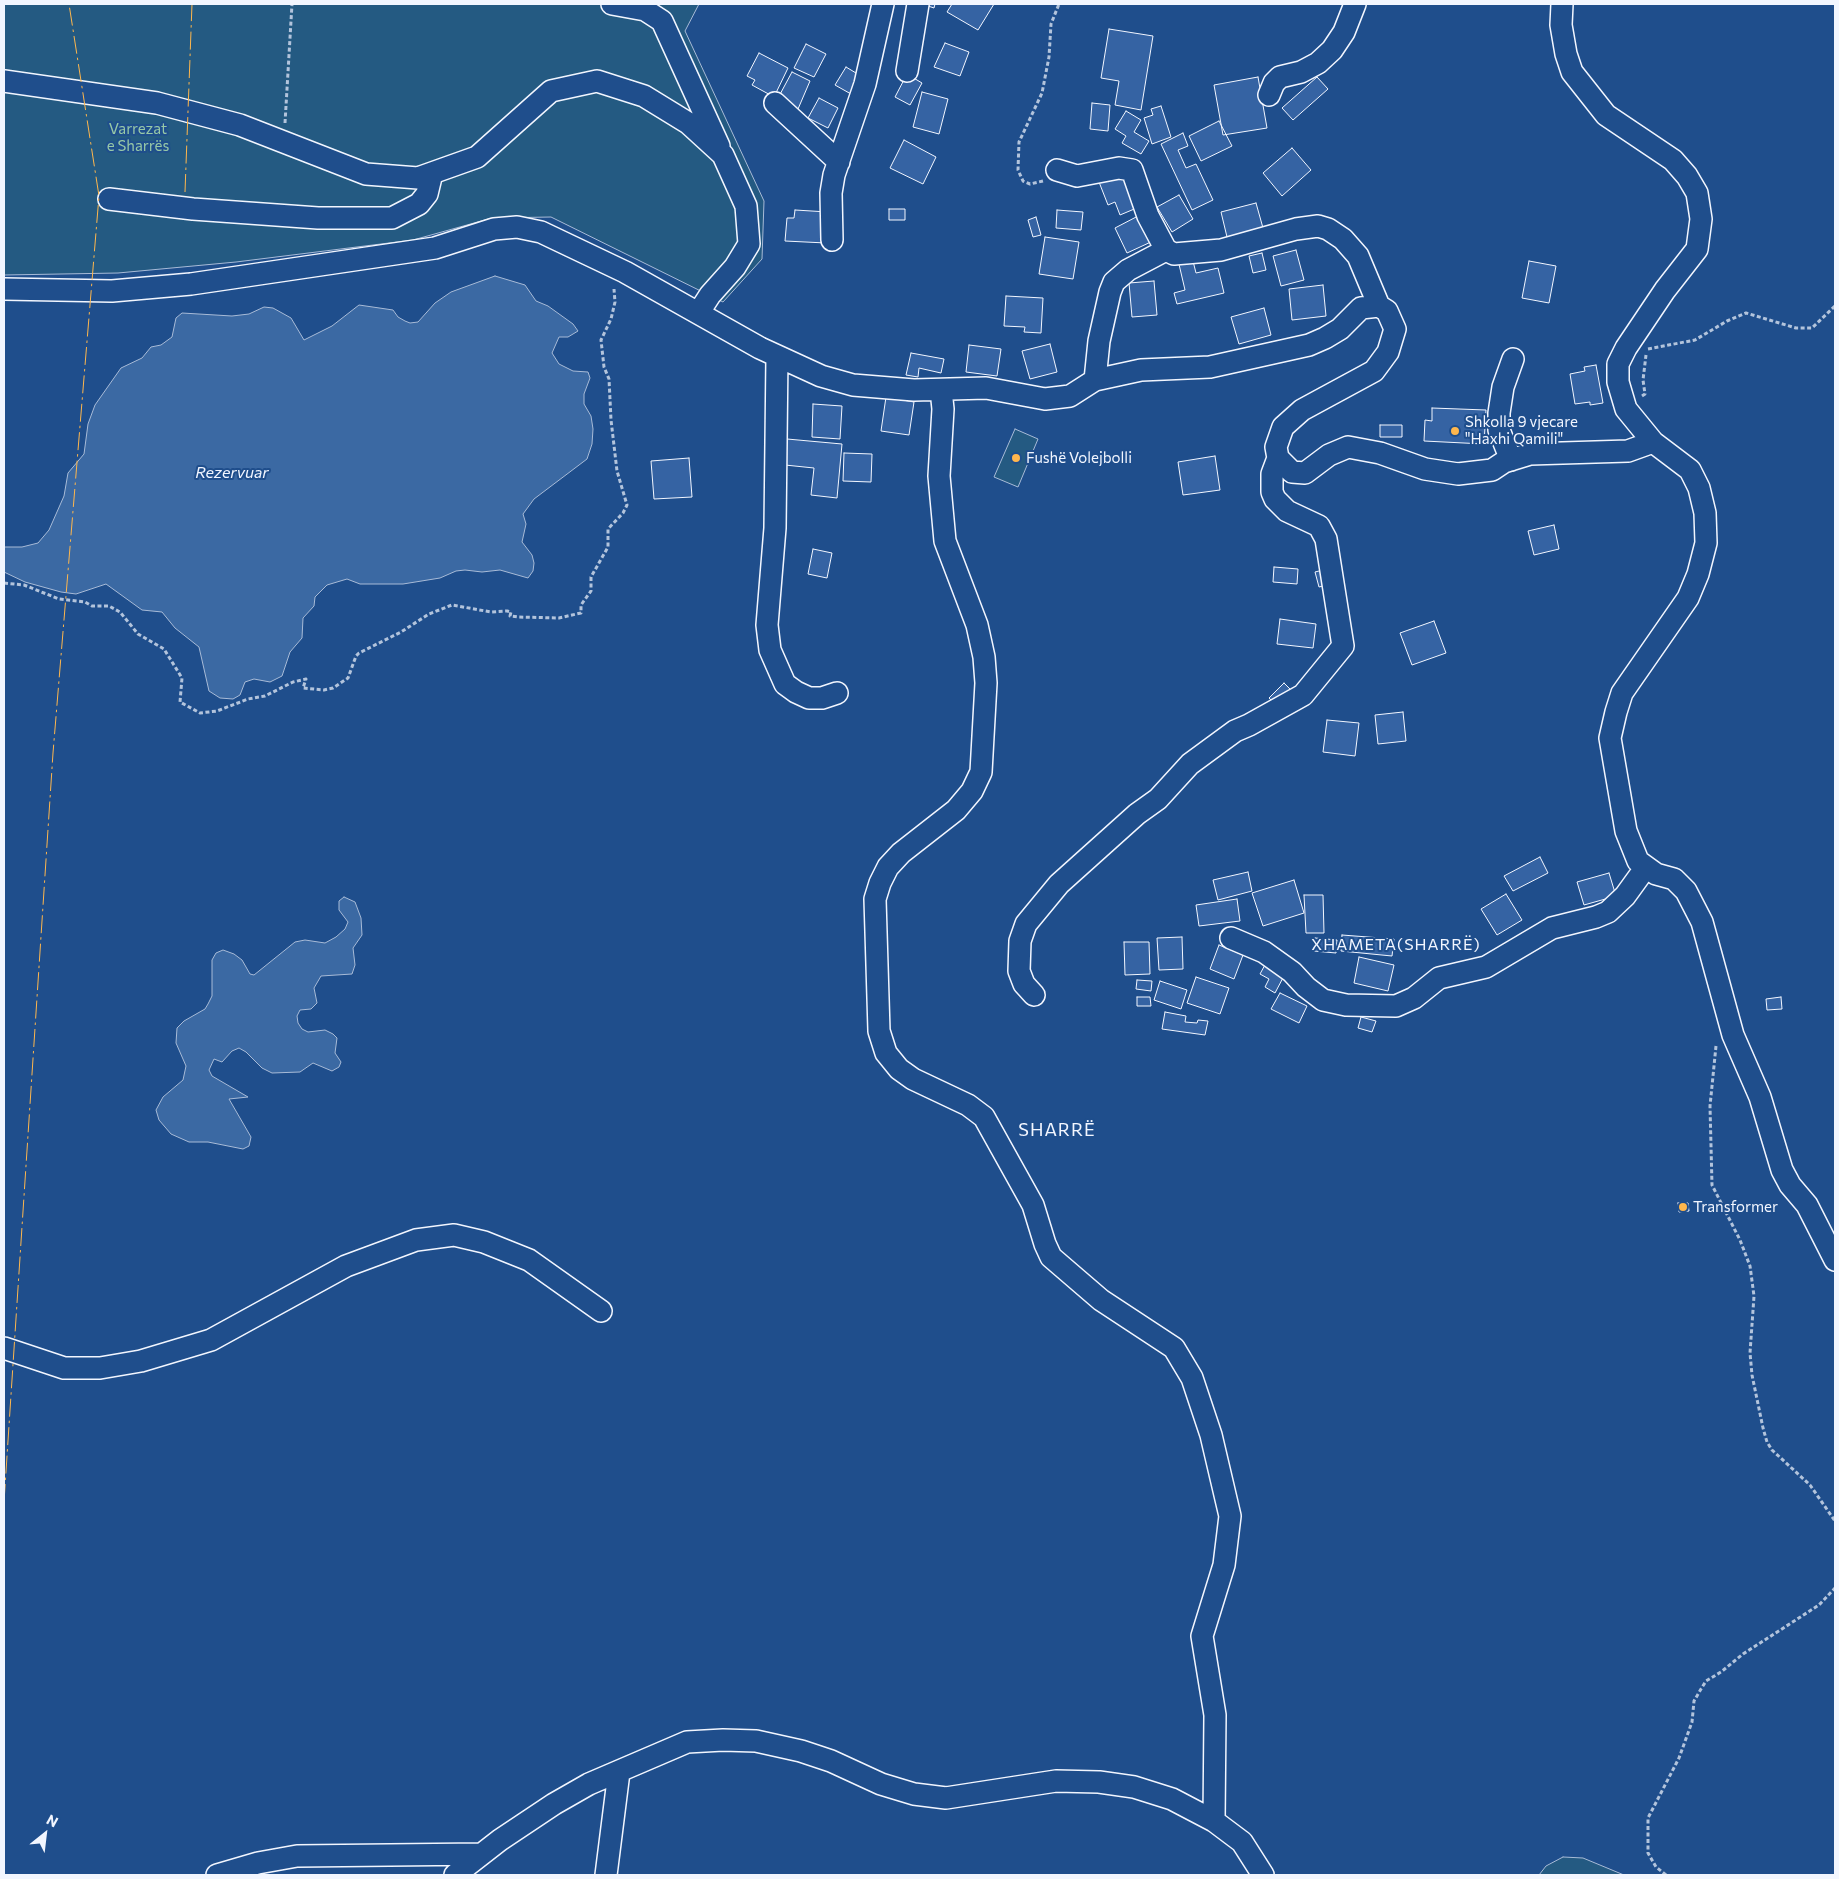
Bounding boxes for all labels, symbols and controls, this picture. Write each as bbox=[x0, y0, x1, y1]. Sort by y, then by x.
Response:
park label: Varrezat e Sharrës bbox=[107, 120, 169, 155]
place label: Shkolla 9 vjecare "Haxhi Qamili" bbox=[1465, 413, 1578, 448]
marker: Shkolla 9 vjecare "Haxhi Qamili" bbox=[1449, 425, 1461, 437]
place label: Fushë Volejbolli bbox=[1026, 449, 1132, 467]
marker: Fushë Volejbolli bbox=[1010, 452, 1022, 464]
water label: Rezervuar bbox=[195, 463, 269, 483]
district label: XHAMETA(SHARRË) bbox=[1309, 935, 1483, 955]
district label: SHARRË bbox=[1018, 1119, 1096, 1141]
place label: Transformer bbox=[1693, 1198, 1778, 1216]
marker: Transformer bbox=[1677, 1201, 1689, 1213]
north arrow bbox=[20, 1809, 70, 1859]
text: N bbox=[44, 1810, 61, 1830]

